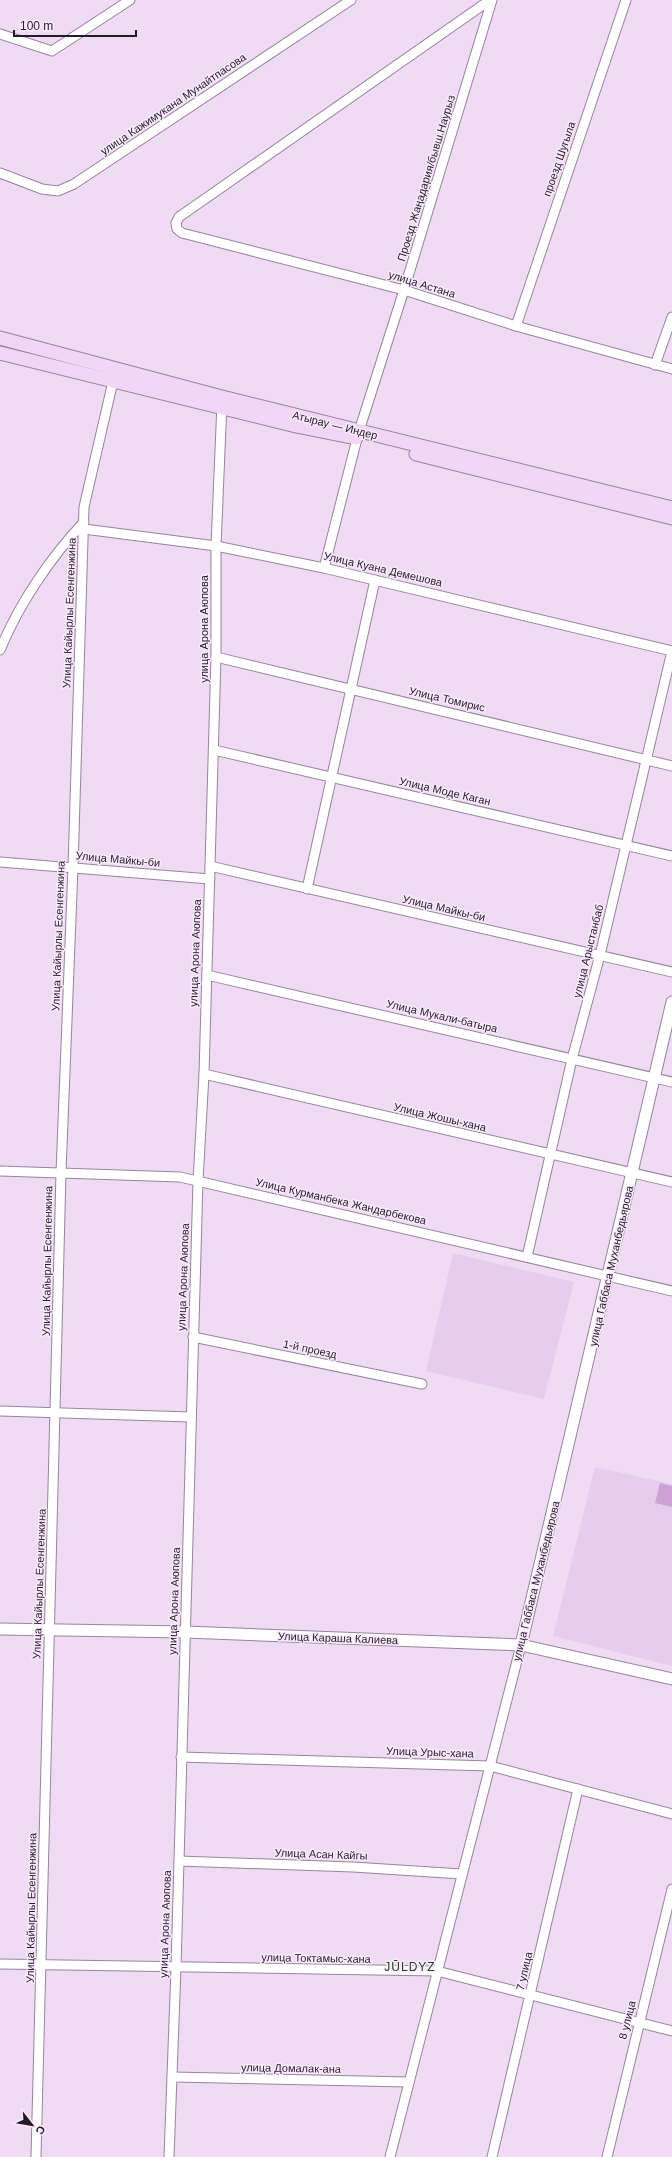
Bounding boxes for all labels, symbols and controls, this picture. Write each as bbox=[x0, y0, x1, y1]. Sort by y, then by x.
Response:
scale bar bbox=[14, 12, 136, 38]
text: 100 m bbox=[20, 19, 53, 33]
street label: улица Кажимукана Мунайтпасова bbox=[98, 50, 249, 157]
street label: Проезд Жаңадария/бывш.Наурыз bbox=[395, 94, 457, 262]
street label: проезд Шугыла bbox=[541, 119, 578, 198]
street label: улица Астана bbox=[387, 268, 458, 300]
street label: Атырау — Индер bbox=[291, 409, 379, 441]
street label: Улица Кайырлы Есенгенжина bbox=[60, 537, 78, 688]
street label: Улица Куана Демешова bbox=[322, 549, 444, 589]
street label: улица Арона Аюпова bbox=[198, 574, 210, 683]
street label: Улица Томирис bbox=[408, 684, 487, 714]
street label: Улица Моде Каган bbox=[398, 775, 492, 807]
street label: Улица Майкы-би bbox=[75, 849, 161, 869]
street label: Улица Кайырлы Есенгенжина bbox=[49, 860, 67, 1011]
street label: Улица Майкы-би bbox=[401, 893, 487, 923]
street label: улица Арона Аюпова bbox=[187, 898, 203, 1007]
street label: улица Арыстанбаб bbox=[571, 903, 605, 999]
street label: Улица Мукали-батыра bbox=[385, 997, 500, 1035]
street label: Улица Жошы-хана bbox=[393, 1101, 488, 1134]
street label: Улица Курманбека Жандарбекова bbox=[254, 1175, 428, 1227]
street label: улица Габбаса Муханбедьярова bbox=[587, 1184, 636, 1347]
street label: Улица Кайырлы Есенгенжина bbox=[40, 1185, 54, 1336]
street label: улица Арона Аюпова bbox=[175, 1222, 191, 1331]
street label: 1-й проезд bbox=[282, 1337, 338, 1361]
street label: улица Габбаса Муханбедьярова bbox=[510, 1499, 562, 1662]
street label: Улица Кайырлы Есенгенжина bbox=[30, 1508, 48, 1659]
street label: улица Арона Аюпова bbox=[166, 1546, 182, 1655]
street label: Улица Караша Калиева bbox=[278, 1630, 399, 1646]
street label: Улица Урыс-хана bbox=[386, 1744, 475, 1760]
street label: Улица Кайырлы Есенгенжина bbox=[24, 1832, 38, 1983]
street label: Улица Асан Кайгы bbox=[274, 1846, 368, 1862]
street label: улица Арона Аюпова bbox=[157, 1869, 173, 1978]
street label: 7 улица bbox=[514, 1950, 534, 1992]
street label: улица Токтамыс-хана bbox=[261, 1951, 372, 1965]
district label: JŪLDYZ bbox=[384, 1960, 436, 1974]
street label: 8 улица bbox=[616, 1999, 638, 2041]
street label: улица Домалак-ана bbox=[241, 2061, 342, 2075]
north arrow bbox=[12, 2105, 52, 2145]
text: С bbox=[33, 2124, 48, 2137]

